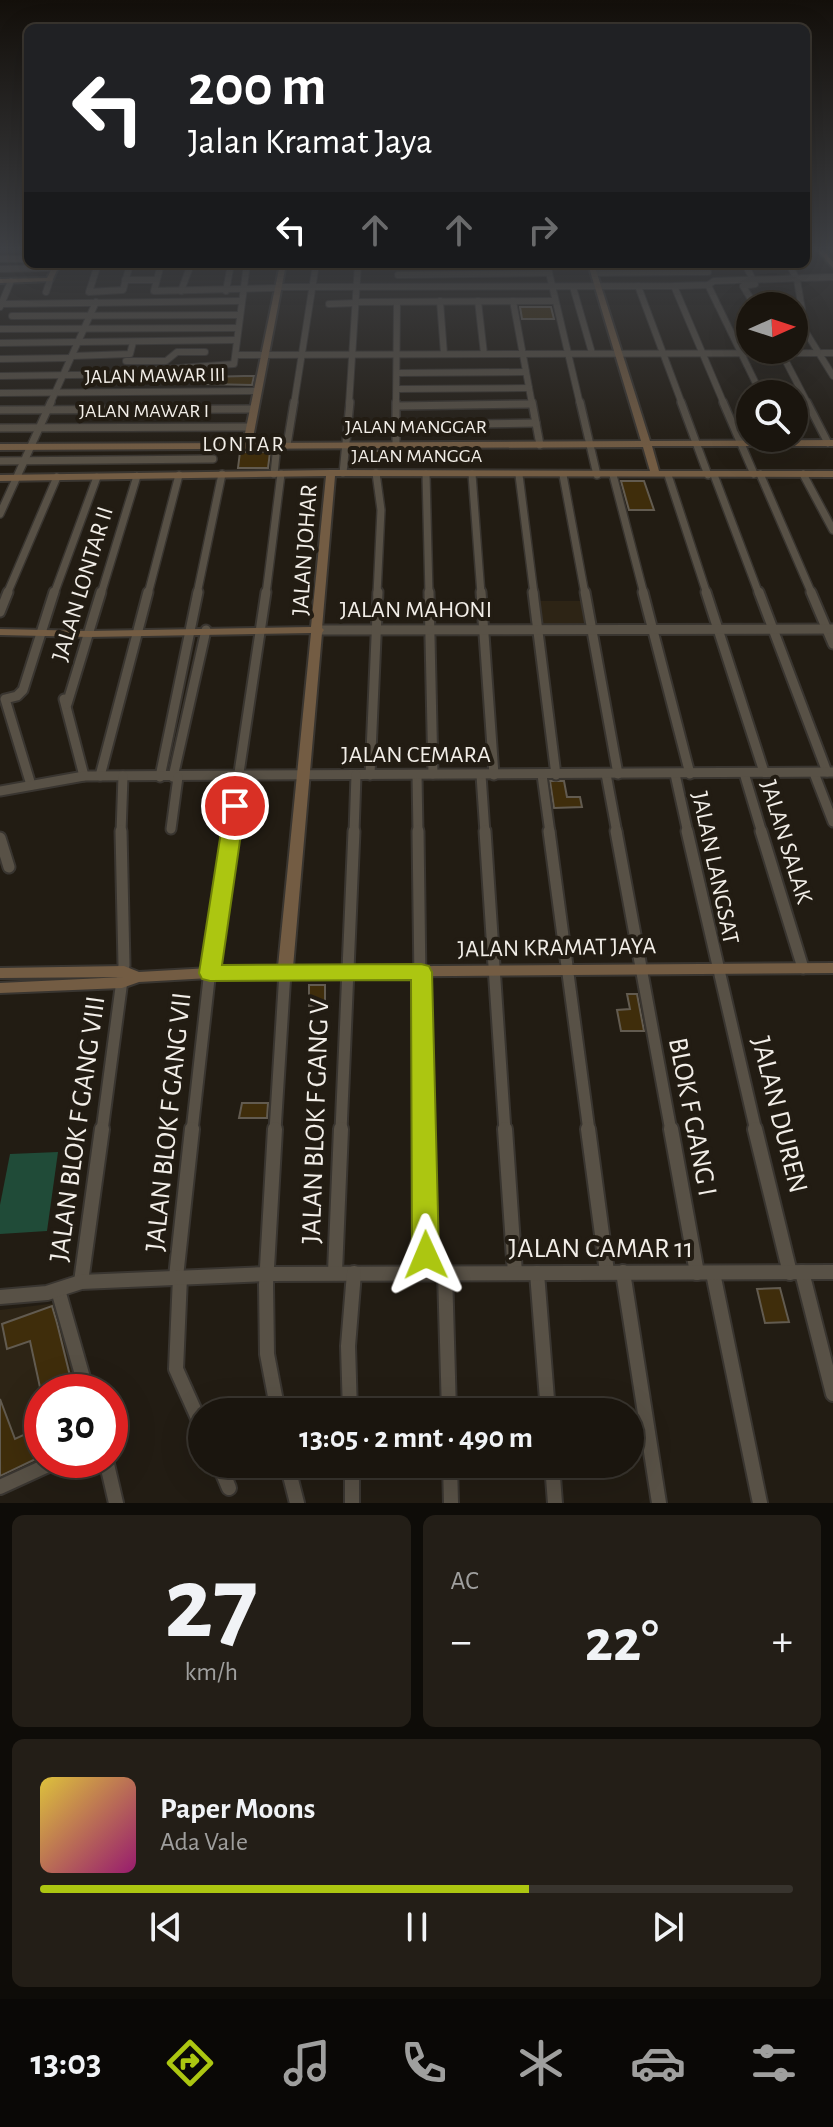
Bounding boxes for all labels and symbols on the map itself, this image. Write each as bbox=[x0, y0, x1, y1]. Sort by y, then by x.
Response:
north arrow bbox=[736, 292, 808, 364]
street label: JALAN MAWAR III bbox=[84, 365, 226, 387]
street label: JALAN MAWAR I bbox=[79, 401, 209, 421]
street label: JALAN MANGGAR bbox=[345, 417, 487, 437]
district label: LONTAR bbox=[202, 433, 286, 455]
street label: JALAN MANGGA bbox=[352, 446, 483, 466]
street label: JALAN JOHAR bbox=[288, 484, 322, 616]
street label: JALAN LONTAR II bbox=[48, 504, 118, 664]
street label: JALAN MAHONI bbox=[340, 598, 492, 622]
street label: JALAN CEMARA bbox=[341, 743, 491, 767]
pin bbox=[201, 772, 269, 840]
street label: JALAN SALAK bbox=[756, 777, 816, 907]
street label: JALAN LANGSAT bbox=[687, 789, 743, 947]
street label: JALAN KRAMAT JAYA bbox=[458, 934, 657, 962]
street label: JALAN BLOK F GANG VII bbox=[141, 991, 197, 1253]
street label: JALAN BLOK F GANG VIII bbox=[45, 994, 111, 1264]
street label: JALAN BLOK F GANG V bbox=[298, 998, 334, 1244]
street label: JALAN DUREN bbox=[746, 1034, 812, 1196]
street label: BLOK F GANG I bbox=[663, 1035, 721, 1199]
position arrow bbox=[384, 1213, 468, 1297]
street label: JALAN CAMAR 11 bbox=[509, 1235, 693, 1263]
speed limit sign: 30 bbox=[24, 1374, 128, 1478]

